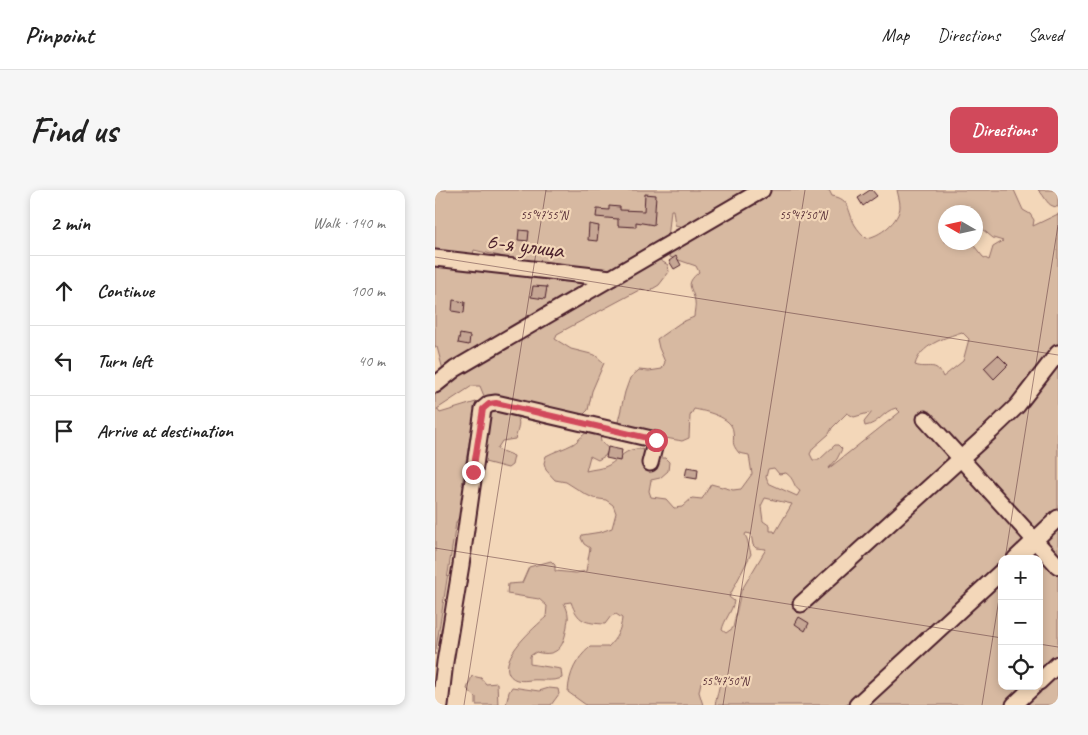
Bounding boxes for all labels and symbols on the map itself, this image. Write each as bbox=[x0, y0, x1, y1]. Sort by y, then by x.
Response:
north arrow bbox=[938, 205, 983, 250]
text: 55°47'55"N bbox=[520, 207, 569, 223]
text: 55°47'50"N bbox=[779, 207, 828, 223]
street label: 6-я улица bbox=[484, 225, 567, 265]
route start bbox=[645, 429, 668, 452]
route end bbox=[462, 461, 485, 484]
text: 55°47'50"N bbox=[701, 673, 750, 689]

